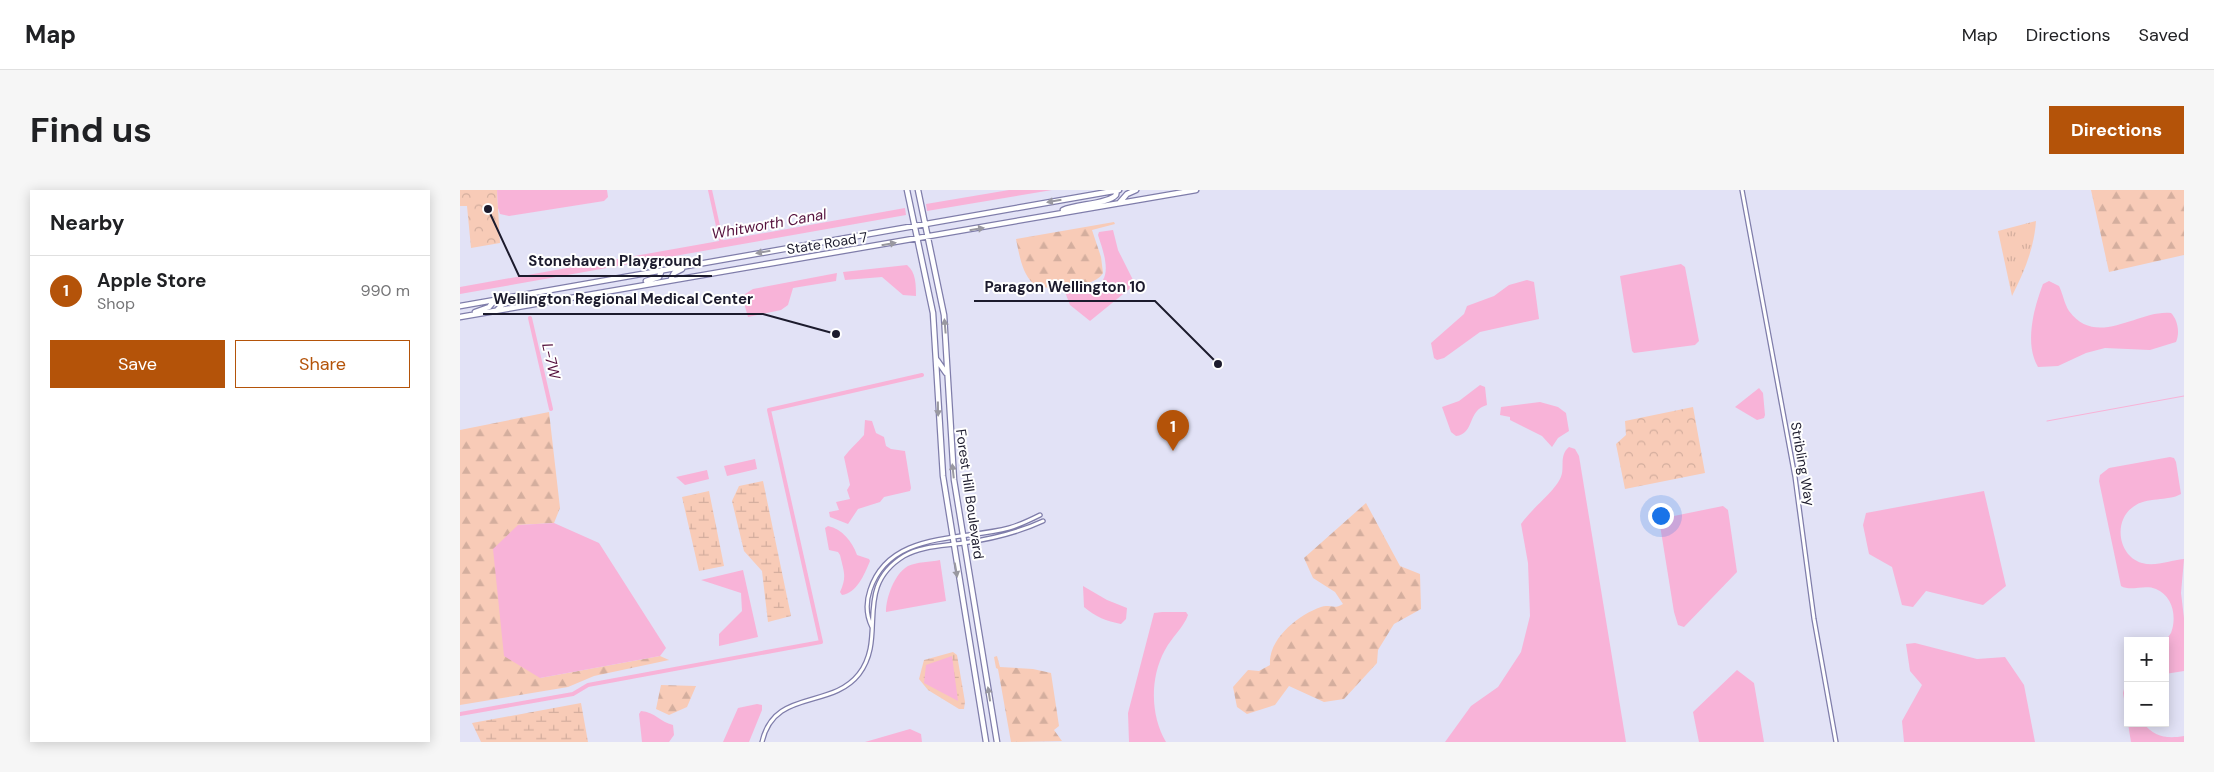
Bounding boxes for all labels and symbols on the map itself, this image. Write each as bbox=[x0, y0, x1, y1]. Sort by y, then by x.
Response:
one-way arrow bbox=[1046, 198, 1062, 206]
water label: Whitworth Canal bbox=[710, 204, 829, 244]
one-way arrow bbox=[969, 224, 985, 232]
street label: State Road 7 bbox=[785, 228, 869, 258]
one-way arrow bbox=[882, 239, 898, 247]
callout: Stonehaven Playground bbox=[519, 246, 712, 276]
one-way arrow bbox=[755, 249, 771, 257]
text: Stonehaven Playground bbox=[528, 251, 702, 271]
callout: Paragon Wellington 10 bbox=[974, 271, 1155, 301]
text: Paragon Wellington 10 bbox=[984, 277, 1146, 297]
callout: Wellington Regional Medical Center bbox=[483, 284, 763, 314]
text: Wellington Regional Medical Center bbox=[493, 289, 753, 309]
one-way arrow bbox=[941, 318, 949, 334]
water label: L-7W bbox=[537, 341, 565, 383]
one-way arrow bbox=[934, 401, 942, 417]
pin: 1 bbox=[1157, 410, 1189, 451]
street label: Stribling Way bbox=[1787, 421, 1819, 508]
street label: Forest Hill Boulevard bbox=[952, 428, 988, 560]
one-way arrow bbox=[949, 462, 957, 478]
your location bbox=[1648, 503, 1674, 529]
one-way arrow bbox=[953, 563, 961, 579]
one-way arrow bbox=[985, 686, 993, 702]

